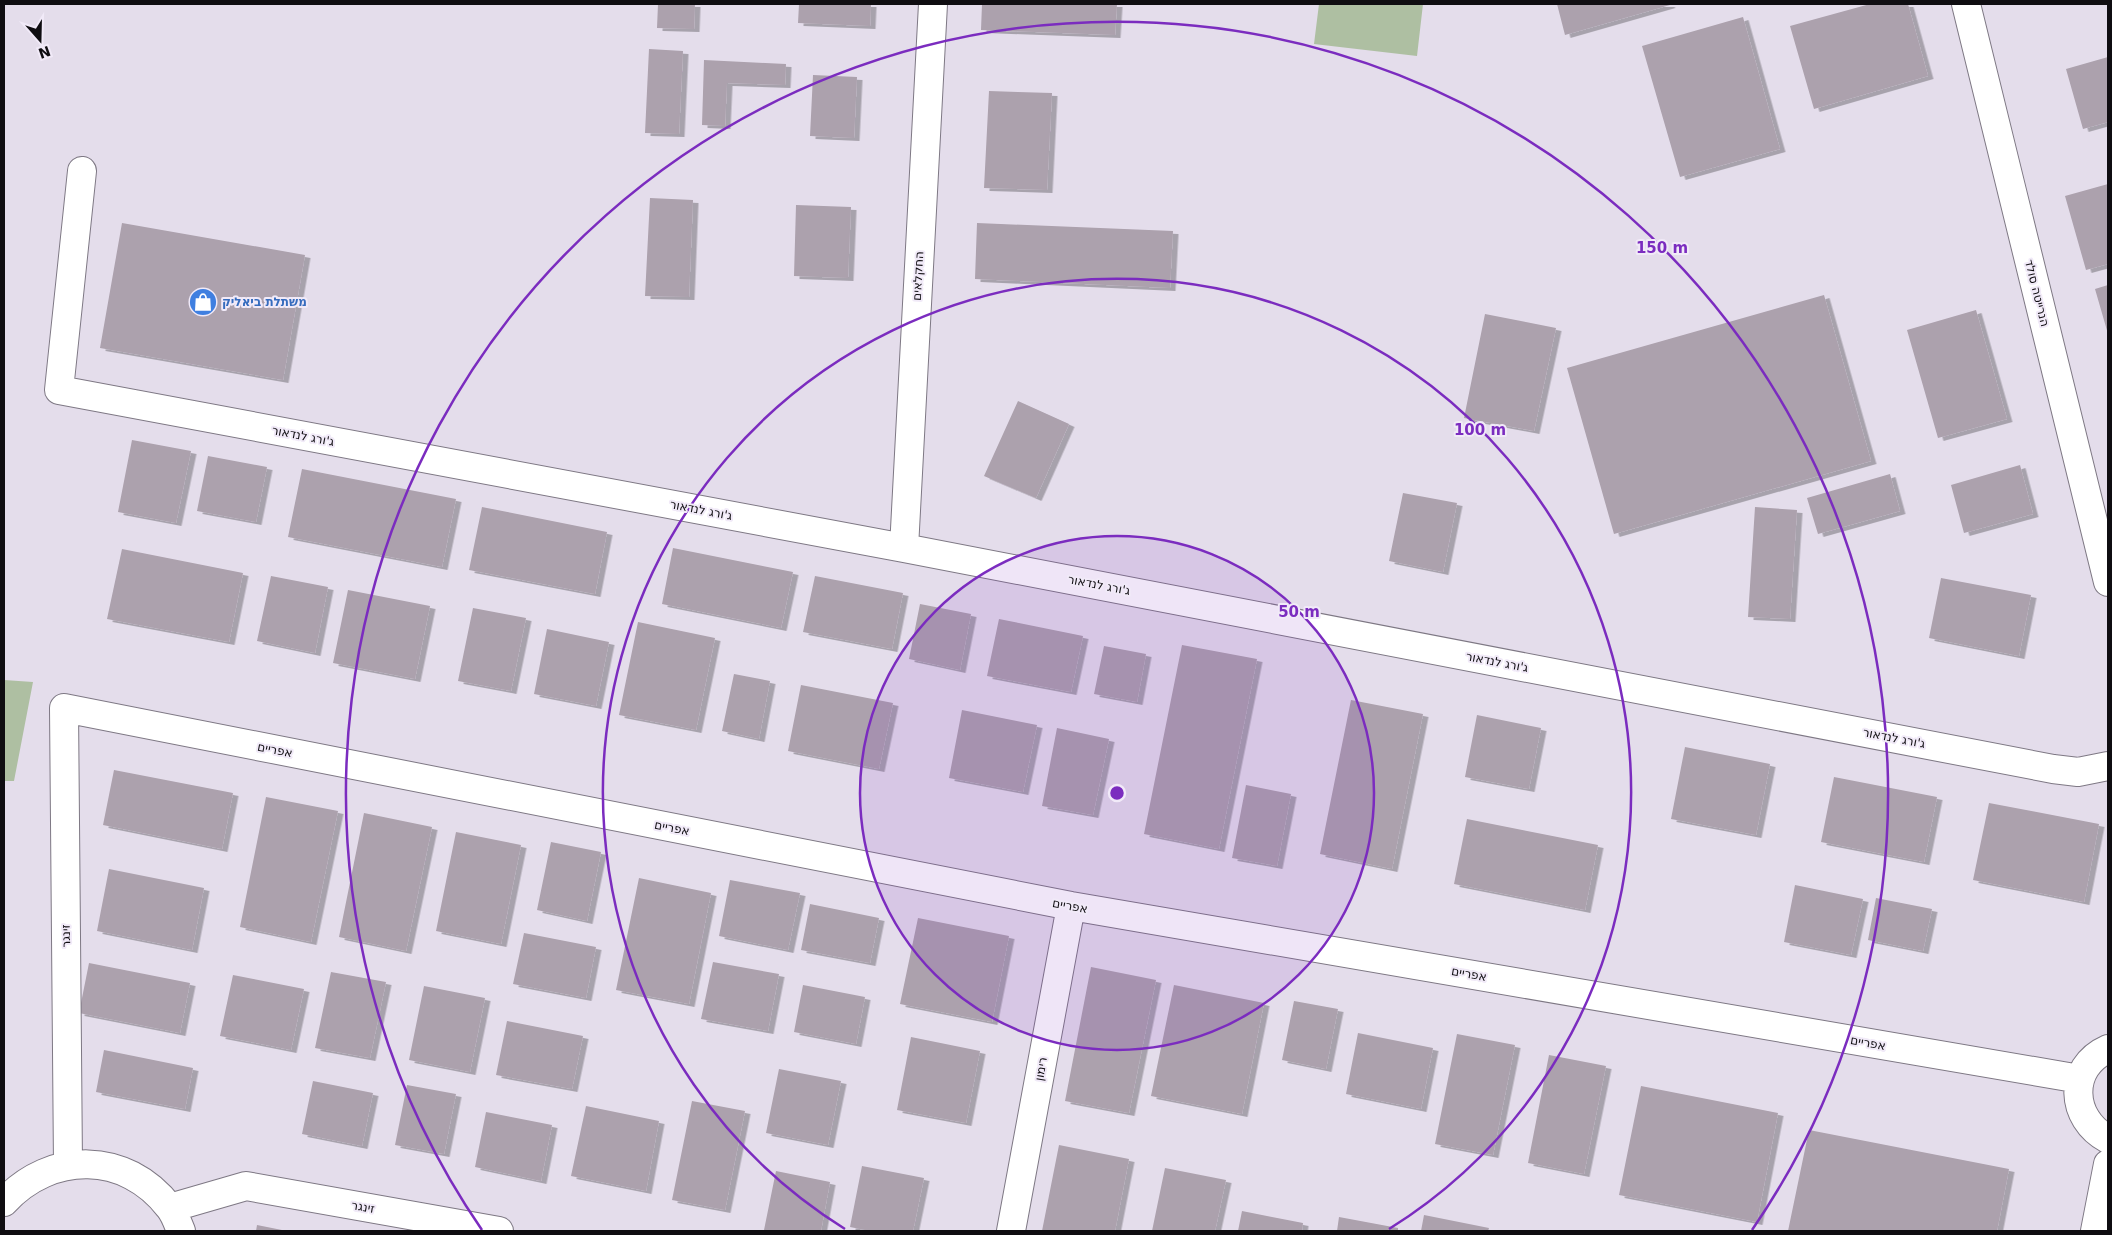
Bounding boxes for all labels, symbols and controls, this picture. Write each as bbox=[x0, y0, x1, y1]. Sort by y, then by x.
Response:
north arrow bbox=[15, 15, 65, 65]
text: N bbox=[36, 43, 53, 62]
text: 150 m bbox=[1636, 239, 1688, 257]
street label: החקלאים bbox=[910, 251, 926, 301]
street label: הנרייטה סולד bbox=[2022, 258, 2052, 328]
shop icon: משתלת ביאליק bbox=[188, 287, 218, 317]
place label: משתלת ביאליק bbox=[222, 295, 307, 309]
text: 100 m bbox=[1454, 421, 1506, 439]
street label: ג'ורג לנדאור bbox=[271, 423, 335, 449]
street label: ג'ורג לנדאור bbox=[669, 497, 733, 523]
street label: ג'ורג לנדאור bbox=[1067, 572, 1131, 598]
text: 50 m bbox=[1278, 603, 1320, 621]
street label: ג'ורג לנדאור bbox=[1465, 649, 1529, 675]
street label: ג'ורג לנדאור bbox=[1862, 725, 1926, 751]
street label: אפריים bbox=[256, 740, 294, 760]
centre of rings bbox=[1108, 784, 1126, 802]
street label: אפריים bbox=[653, 818, 691, 838]
street label: אפריים bbox=[1051, 896, 1089, 916]
street label: זינגר bbox=[59, 924, 73, 948]
street label: אפריים bbox=[1450, 964, 1488, 984]
street label: אפריים bbox=[1849, 1033, 1887, 1053]
street label: רימון bbox=[1032, 1056, 1050, 1082]
street label: זינגר bbox=[350, 1198, 376, 1216]

